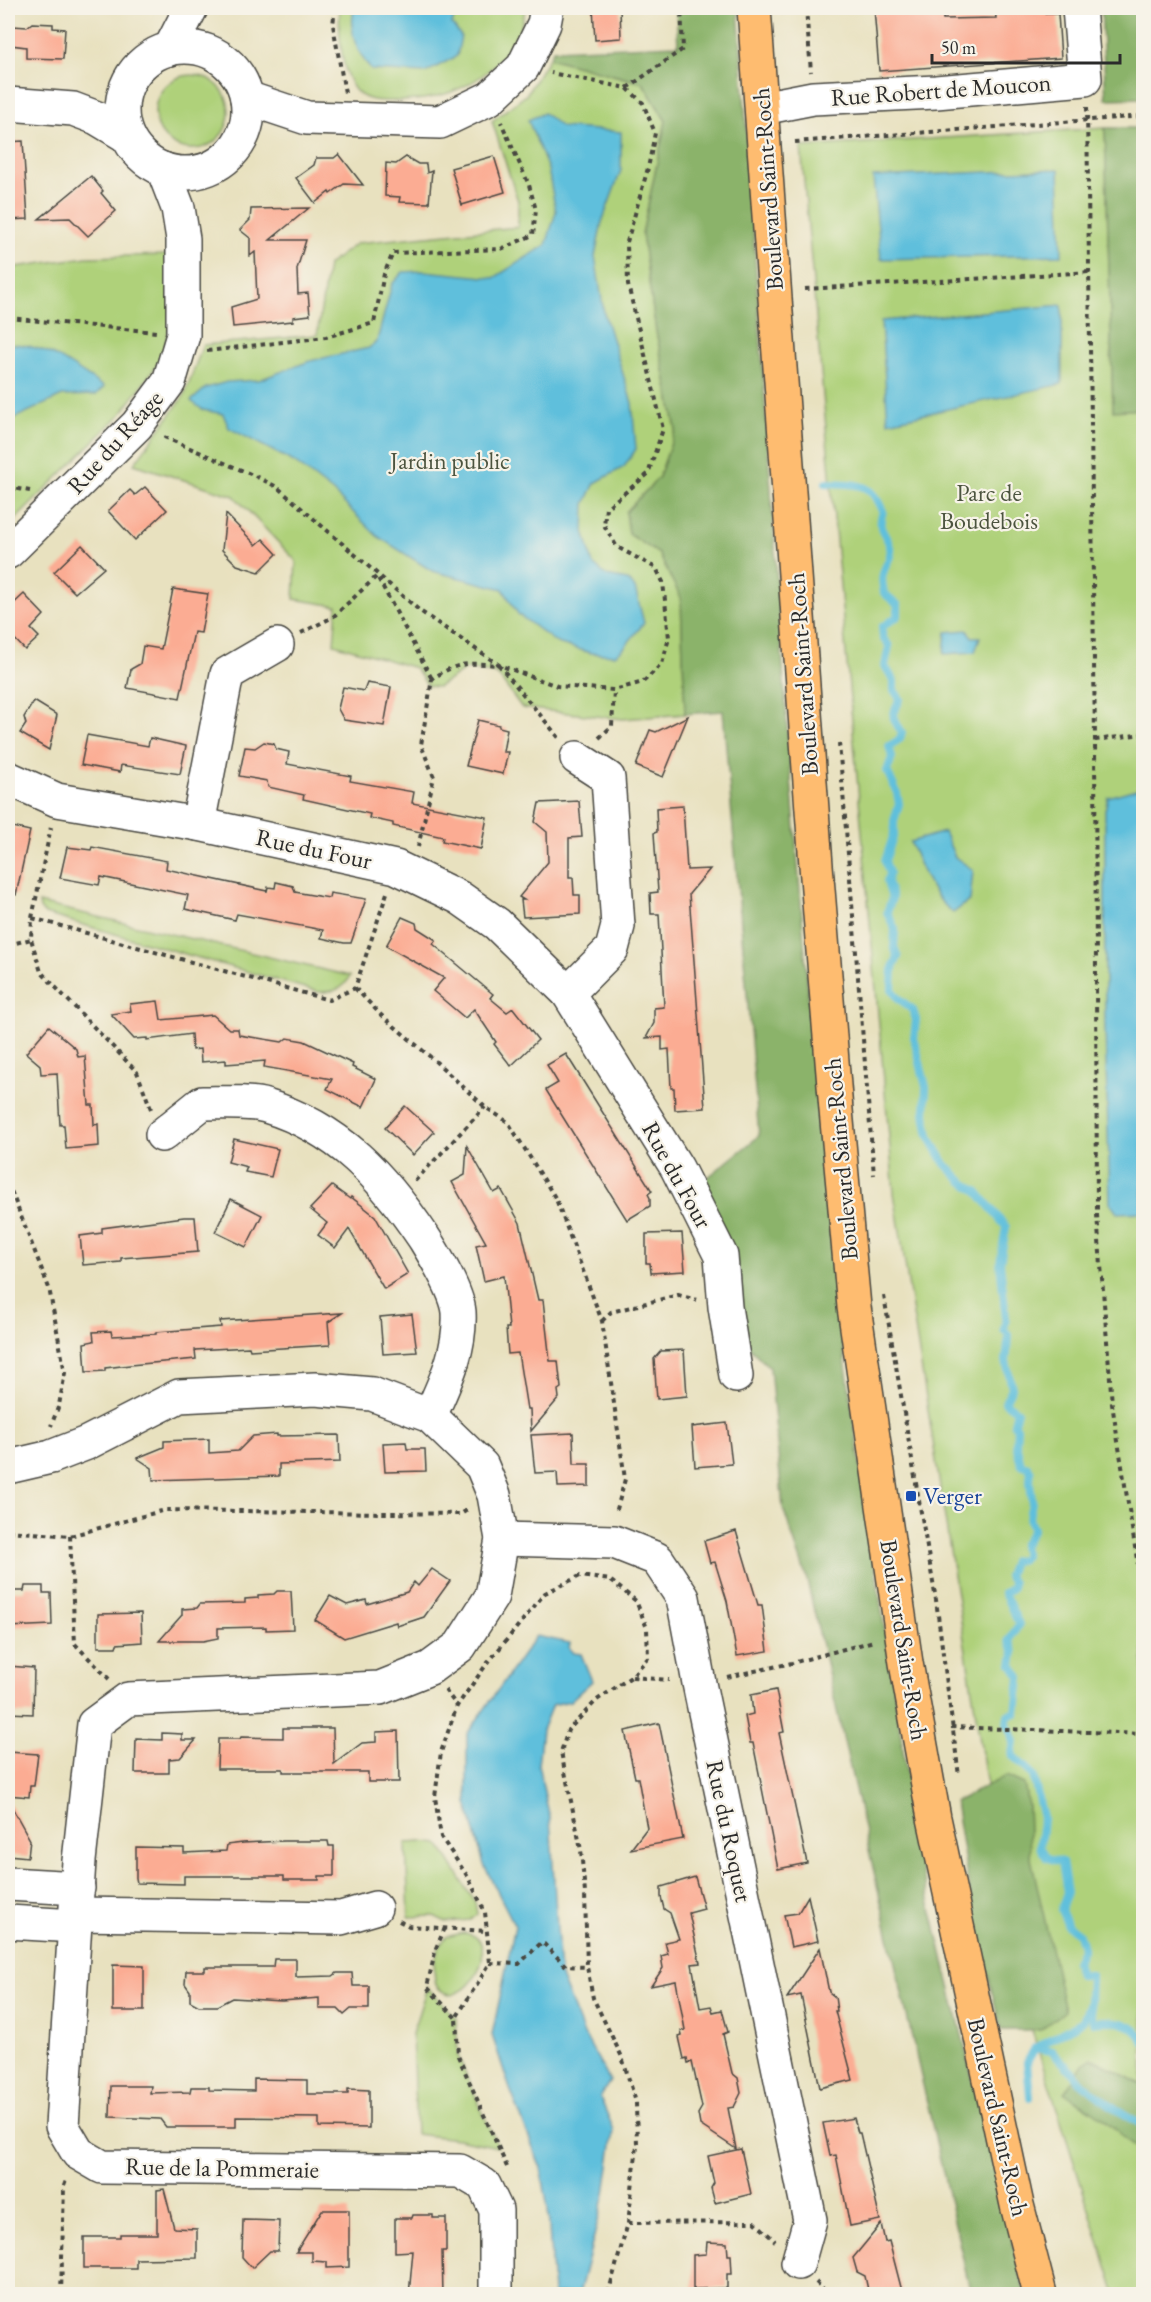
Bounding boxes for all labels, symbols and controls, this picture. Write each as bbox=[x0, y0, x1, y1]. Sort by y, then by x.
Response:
scale bar bbox=[932, 27, 1120, 65]
text: 50 m bbox=[941, 36, 976, 59]
street label: Rue Robert de Moucon bbox=[830, 66, 1052, 113]
street label: Boulevard Saint-Roch bbox=[745, 87, 790, 291]
street label: Rue du Réage bbox=[60, 383, 169, 500]
park label: Jardin public bbox=[388, 445, 510, 476]
park label: Parc de Boudebois bbox=[940, 477, 1038, 536]
street label: Boulevard Saint-Roch bbox=[780, 572, 825, 776]
street label: Rue du Four bbox=[253, 821, 375, 876]
street label: Boulevard Saint-Roch bbox=[816, 1057, 865, 1261]
street label: Rue du Four bbox=[635, 1116, 720, 1234]
place label: Verger bbox=[923, 1480, 982, 1511]
marker: Verger bbox=[904, 1489, 918, 1503]
street label: Boulevard Saint-Roch bbox=[873, 1537, 936, 1743]
street label: Rue du Roquet bbox=[699, 1757, 760, 1905]
street label: Boulevard Saint-Roch bbox=[961, 2015, 1036, 2219]
street label: Rue de la Pommeraie bbox=[125, 2150, 319, 2185]

